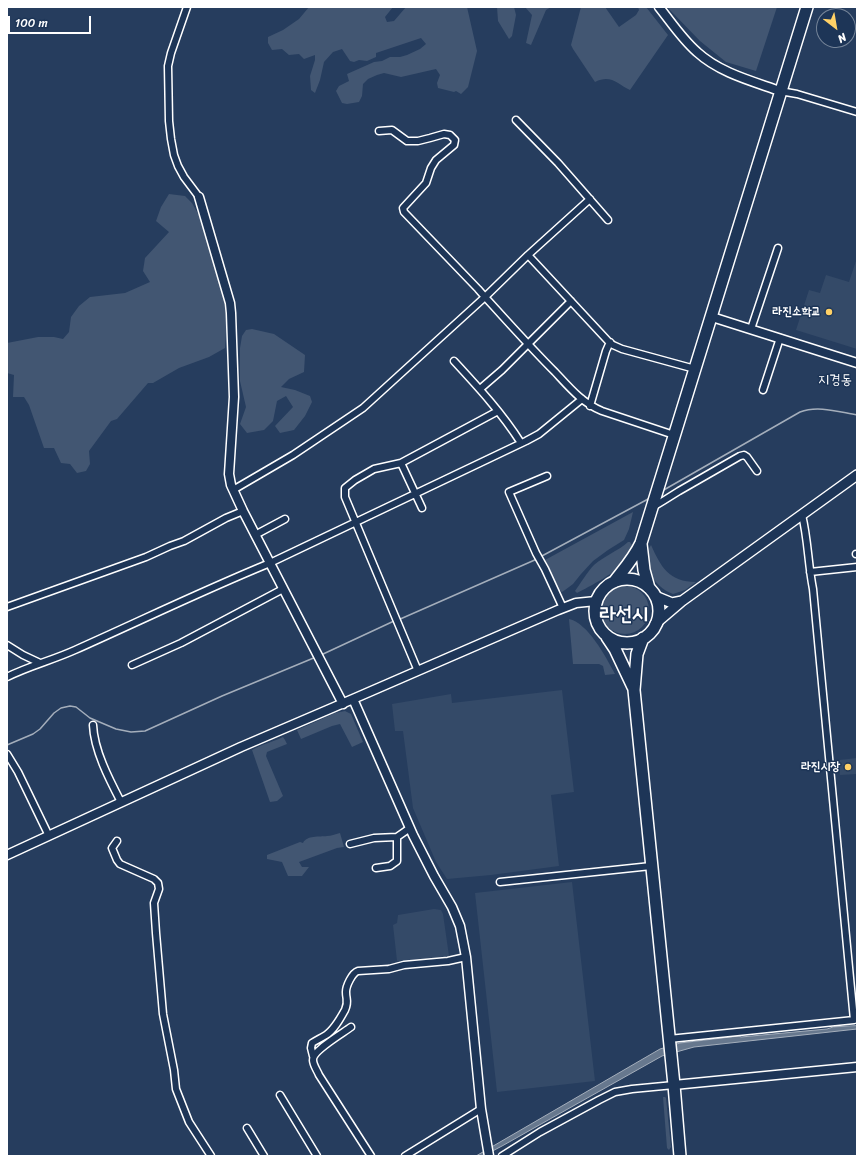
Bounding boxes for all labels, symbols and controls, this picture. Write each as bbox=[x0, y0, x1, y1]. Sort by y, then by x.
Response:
scale bar bbox=[10, 8, 93, 34]
north arrow bbox=[816, 8, 856, 48]
text: 100 m bbox=[15, 12, 48, 34]
text: N bbox=[834, 28, 850, 48]
place label: 라진소학교 bbox=[773, 305, 821, 319]
marker: 라진소학교 bbox=[824, 307, 834, 317]
district label: 지경동 bbox=[818, 372, 852, 388]
district label: 라선시 bbox=[600, 603, 648, 627]
place label: 라진시장 bbox=[801, 760, 840, 774]
marker: 라진시장 bbox=[843, 762, 853, 772]

